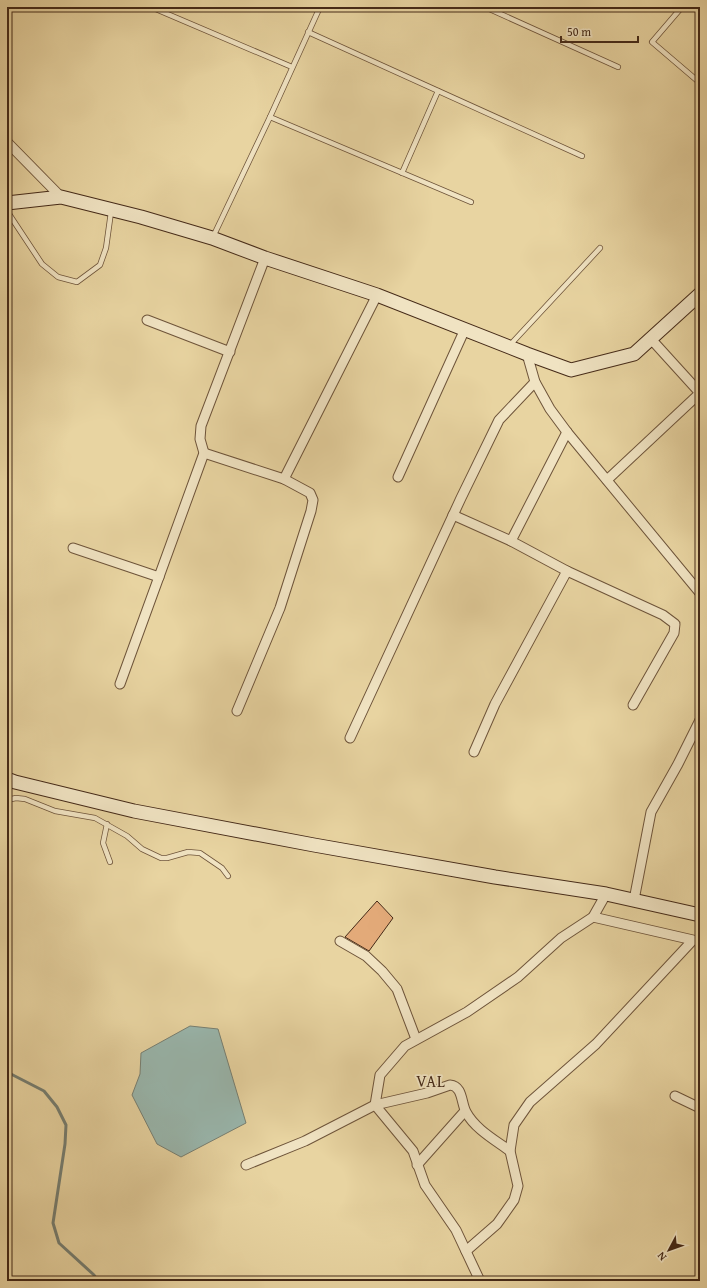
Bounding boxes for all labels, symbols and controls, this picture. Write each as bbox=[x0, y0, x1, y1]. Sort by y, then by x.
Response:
scale bar bbox=[561, 18, 638, 44]
text: 50 m bbox=[567, 23, 591, 40]
district label: VAL bbox=[416, 1069, 446, 1093]
north arrow bbox=[649, 1230, 689, 1270]
text: N bbox=[653, 1248, 670, 1265]

